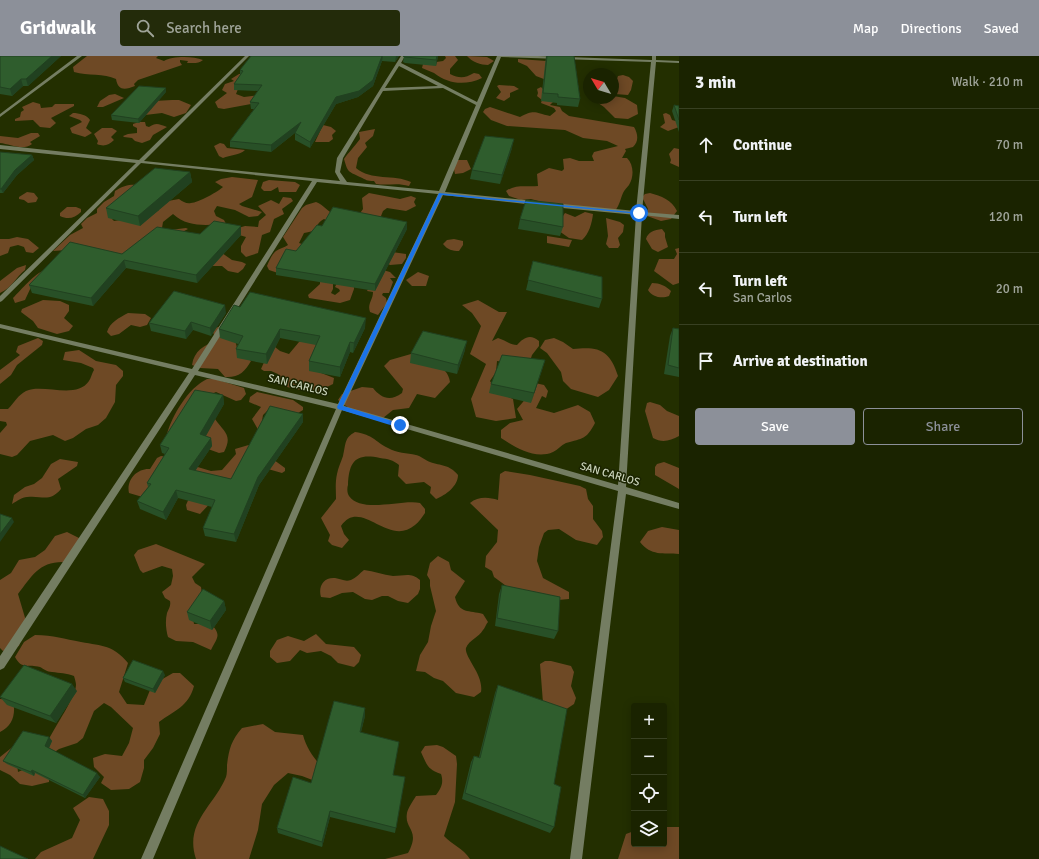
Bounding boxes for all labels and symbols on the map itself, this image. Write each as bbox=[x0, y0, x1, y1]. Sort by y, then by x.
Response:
north arrow bbox=[583, 68, 619, 104]
route start bbox=[630, 204, 648, 222]
street label: SAN CARLOS bbox=[267, 371, 329, 399]
route end bbox=[391, 416, 409, 434]
street label: SAN CARLOS bbox=[579, 459, 641, 489]

